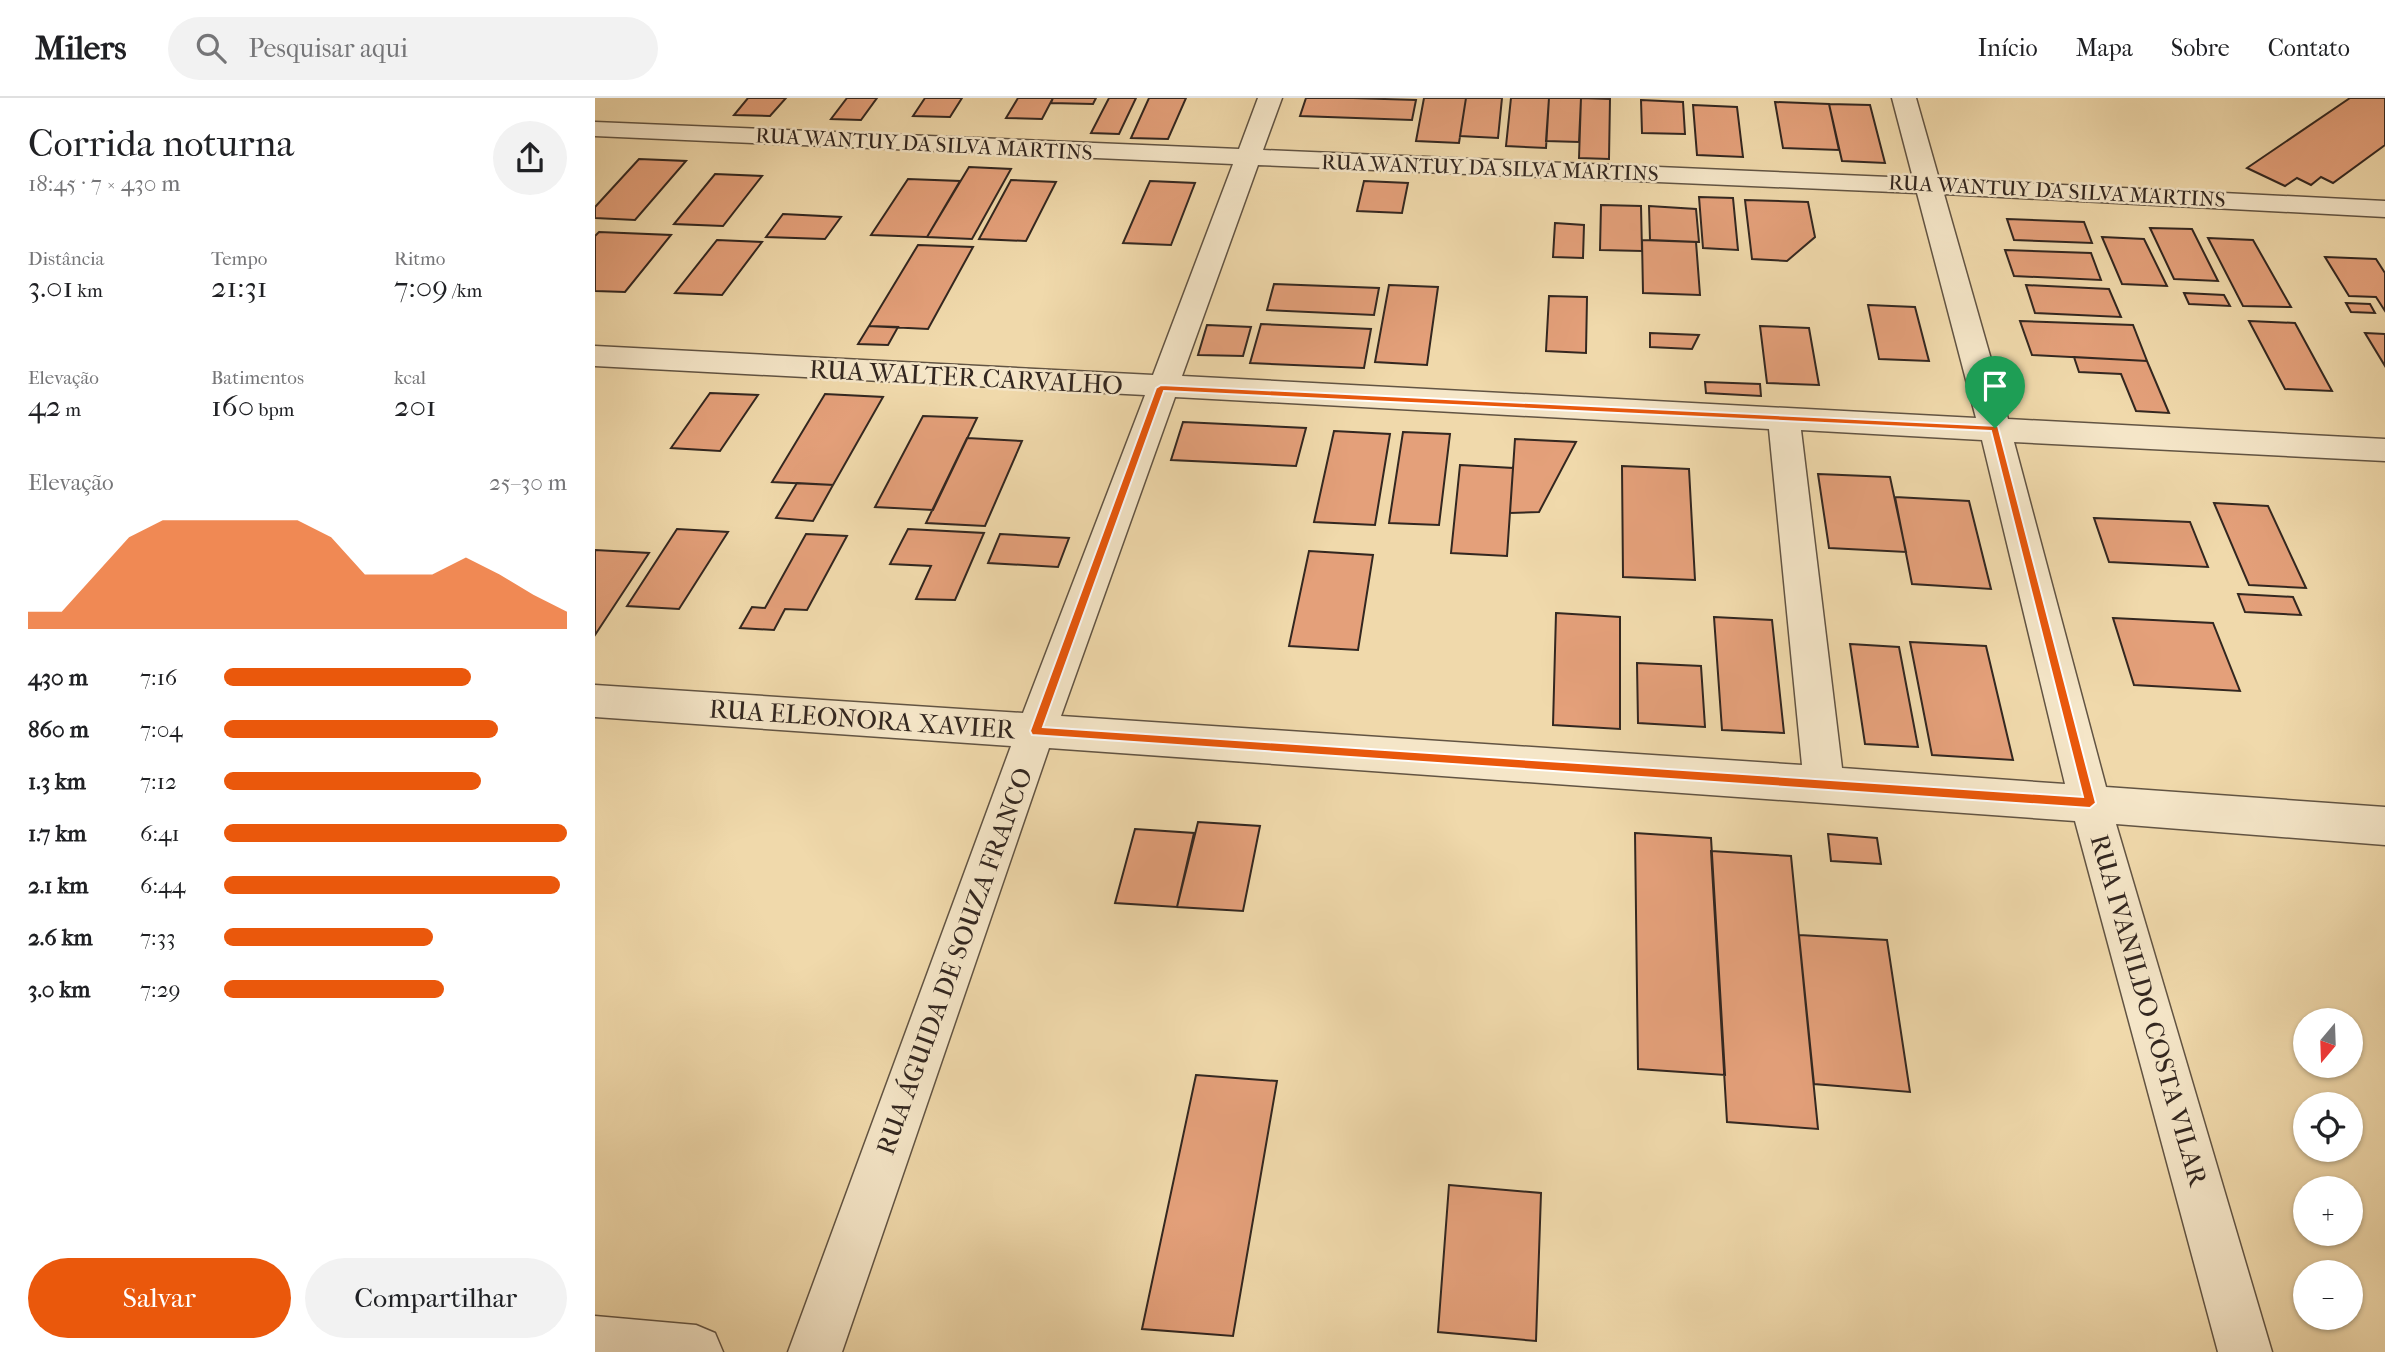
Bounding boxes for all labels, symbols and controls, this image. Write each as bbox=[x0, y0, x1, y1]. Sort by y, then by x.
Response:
search box bbox=[168, 17, 658, 80]
text: Milers bbox=[35, 29, 126, 68]
icon: search bbox=[192, 29, 230, 67]
text: Pesquisar aqui bbox=[248, 33, 408, 64]
text: Início bbox=[1978, 34, 2038, 62]
text: Mapa bbox=[2076, 34, 2133, 62]
text: Sobre bbox=[2171, 34, 2230, 62]
text: Contato bbox=[2268, 34, 2350, 62]
text: Corrida noturna bbox=[28, 121, 294, 166]
button: share bbox=[493, 121, 567, 195]
street label: RUA WANTUY DA SILVA MARTINS bbox=[755, 123, 1093, 165]
street label: RUA WANTUY DA SILVA MARTINS bbox=[1321, 150, 1659, 186]
text: 18:45 · 7 × 430 m bbox=[28, 170, 180, 197]
street label: RUA WANTUY DA SILVA MARTINS bbox=[1888, 170, 2226, 212]
text: Distância bbox=[28, 248, 104, 270]
text: Tempo bbox=[211, 248, 267, 270]
text: Ritmo bbox=[394, 248, 445, 270]
text: 3.01 bbox=[28, 270, 73, 305]
text: 21:31 bbox=[211, 270, 267, 305]
text: 7:09 bbox=[394, 270, 448, 305]
text: km bbox=[73, 280, 103, 302]
text: /km bbox=[448, 280, 482, 302]
street label: RUA WALTER CARVALHO bbox=[808, 354, 1124, 401]
pin bbox=[1965, 356, 2025, 428]
text: Elevação bbox=[28, 367, 99, 389]
text: Batimentos bbox=[211, 367, 304, 389]
text: kcal bbox=[394, 367, 426, 389]
icon: arrive bbox=[1976, 367, 2014, 405]
text: 42 bbox=[28, 389, 61, 424]
text: 160 bbox=[211, 389, 254, 424]
text: 201 bbox=[394, 389, 437, 424]
text: m bbox=[61, 399, 81, 421]
text: bpm bbox=[254, 399, 294, 421]
text: Elevação bbox=[28, 469, 114, 496]
text: 25–30 m bbox=[489, 469, 567, 496]
text: 430 m bbox=[28, 664, 88, 691]
text: 7:16 bbox=[140, 664, 177, 691]
street label: RUA ELEONORA XAVIER bbox=[708, 693, 1017, 746]
text: 860 m bbox=[28, 716, 89, 743]
text: 7:04 bbox=[140, 716, 183, 743]
street label: RUA ÁGUIDA DE SOUZA FRANCO bbox=[869, 763, 1039, 1159]
text: 1.3 km bbox=[28, 768, 86, 795]
text: 7:12 bbox=[140, 768, 177, 795]
text: 1.7 km bbox=[28, 820, 86, 847]
text: 6:41 bbox=[140, 820, 180, 847]
street label: RUA IVANILDO COSTA VILAR bbox=[2083, 831, 2214, 1191]
text: 2.1 km bbox=[28, 872, 88, 899]
text: 6:44 bbox=[140, 872, 185, 899]
text: 2.6 km bbox=[28, 924, 93, 951]
text: 7:33 bbox=[140, 924, 176, 951]
text: 3.0 km bbox=[28, 976, 90, 1003]
text: 7:29 bbox=[140, 976, 181, 1003]
north arrow bbox=[2293, 1008, 2363, 1078]
map controls bbox=[2293, 1008, 2363, 1330]
button: locate bbox=[2293, 1092, 2363, 1162]
button: + bbox=[2293, 1176, 2363, 1246]
button: Salvar bbox=[28, 1258, 291, 1338]
button: Compartilhar bbox=[305, 1258, 567, 1338]
button: − bbox=[2293, 1260, 2363, 1330]

